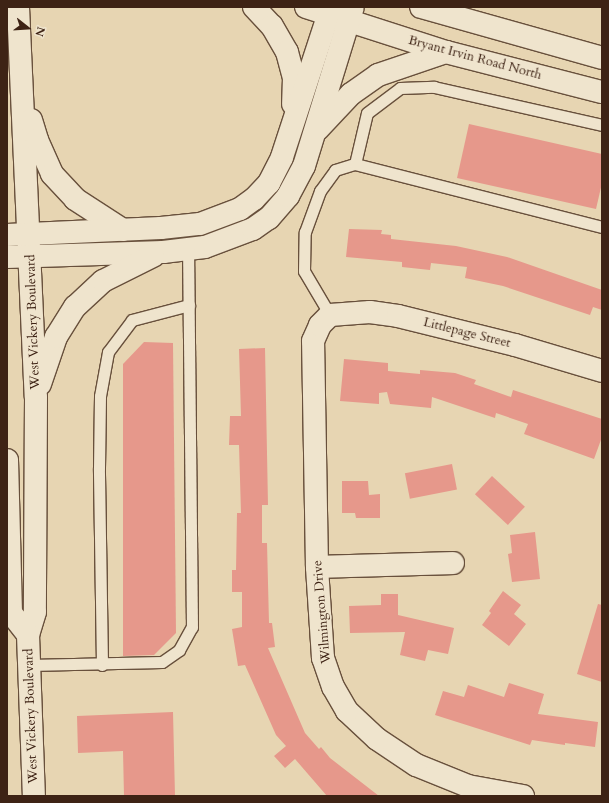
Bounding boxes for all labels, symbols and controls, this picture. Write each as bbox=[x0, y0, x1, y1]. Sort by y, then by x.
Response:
north arrow bbox=[8, 8, 48, 48]
text: N bbox=[31, 25, 49, 38]
street label: Bryant Irvin Road North bbox=[407, 33, 543, 83]
street label: West Vickery Boulevard bbox=[23, 254, 43, 390]
street label: Littlepage Street bbox=[422, 315, 512, 351]
street label: Wilmington Drive bbox=[310, 559, 334, 665]
street label: West Vickery Boulevard bbox=[21, 648, 41, 784]

